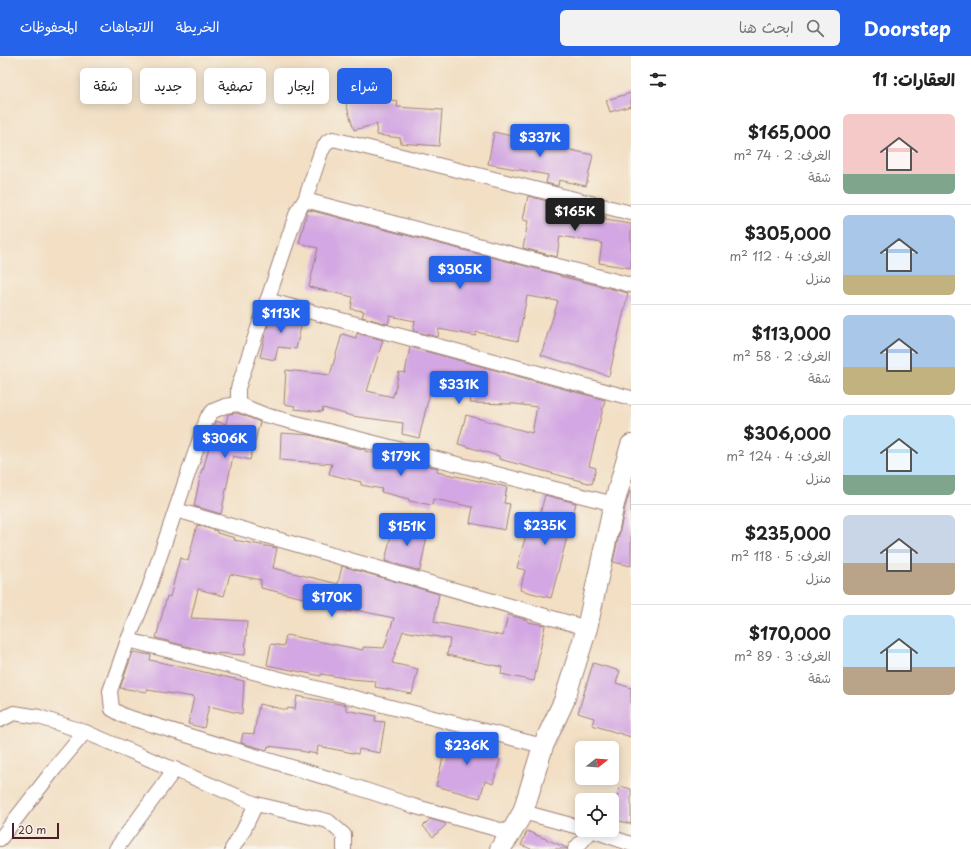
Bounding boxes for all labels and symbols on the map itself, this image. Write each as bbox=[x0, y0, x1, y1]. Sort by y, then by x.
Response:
pin: $337K bbox=[512, 124, 568, 158]
pin: $165K bbox=[547, 198, 603, 232]
pin: $305K bbox=[432, 256, 488, 290]
pin: $113K bbox=[253, 300, 309, 334]
pin: $331K bbox=[431, 371, 487, 405]
pin: $306K bbox=[197, 425, 253, 459]
pin: $179K bbox=[373, 443, 429, 477]
pin: $235K bbox=[517, 512, 573, 546]
pin: $151K bbox=[379, 513, 435, 547]
pin: $170K bbox=[304, 584, 360, 618]
pin: $236K bbox=[439, 732, 495, 766]
north arrow bbox=[575, 741, 619, 785]
scale bar bbox=[12, 821, 59, 840]

